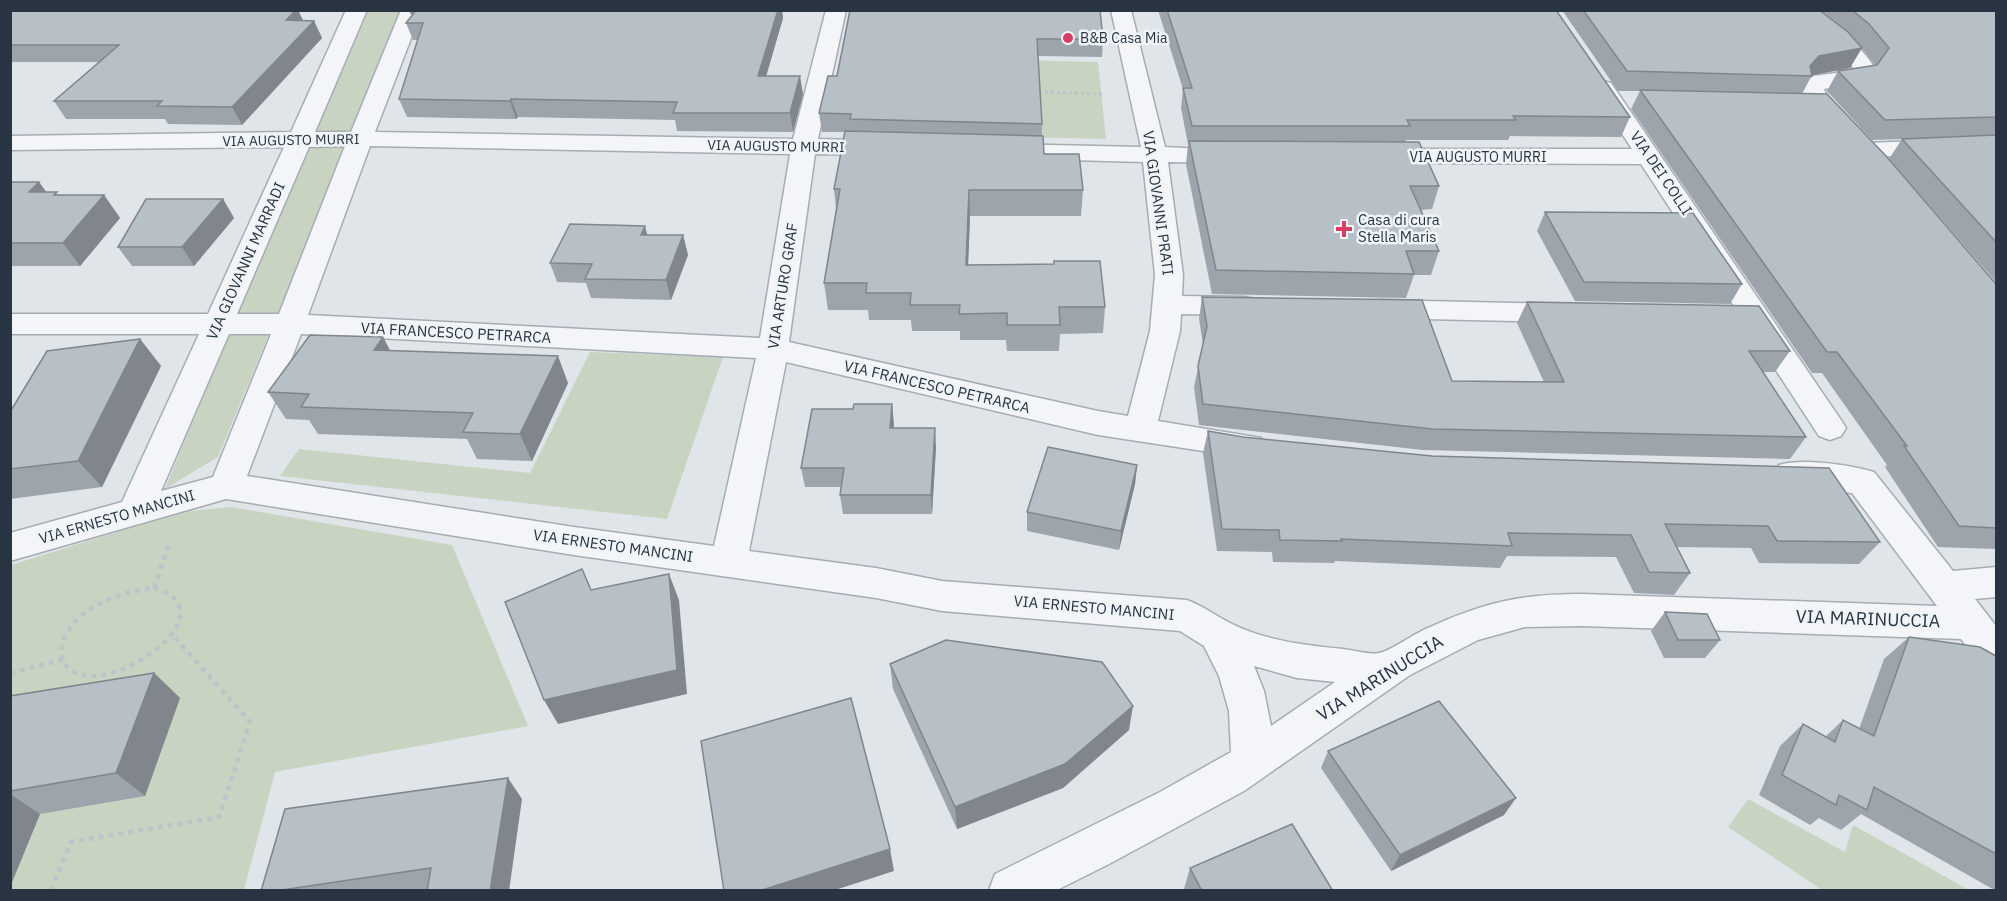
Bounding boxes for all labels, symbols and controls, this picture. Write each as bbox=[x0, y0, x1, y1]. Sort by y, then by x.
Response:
place label: B&B Casa Mia bbox=[1080, 29, 1168, 47]
marker: B&B Casa Mia bbox=[1061, 31, 1075, 45]
street label: VIA DEI COLLI bbox=[1626, 127, 1697, 218]
street label: VIA GIOVANNI PRATI bbox=[1139, 129, 1178, 276]
street label: VIA AUGUSTO MURRI bbox=[222, 130, 360, 150]
street label: VIA AUGUSTO MURRI bbox=[707, 136, 845, 156]
street label: VIA AUGUSTO MURRI bbox=[1409, 148, 1547, 166]
street label: VIA GIOVANNI MARRADI bbox=[202, 179, 289, 343]
place label: Casa di cura Stella Maris bbox=[1358, 210, 1440, 246]
marker: Casa di cura Stella Maris bbox=[1335, 220, 1353, 238]
street label: VIA ARTURO GRAF bbox=[763, 221, 802, 350]
street label: VIA FRANCESCO PETRARCA bbox=[360, 318, 552, 347]
street label: VIA FRANCESCO PETRARCA bbox=[842, 356, 1032, 417]
street label: VIA ERNESTO MANCINI bbox=[37, 485, 197, 548]
street label: VIA ERNESTO MANCINI bbox=[532, 525, 694, 566]
street label: VIA ERNESTO MANCINI bbox=[1013, 591, 1175, 624]
street label: VIA MARINUCCIA bbox=[1795, 604, 1941, 633]
street label: VIA MARINUCCIA bbox=[1312, 629, 1448, 726]

